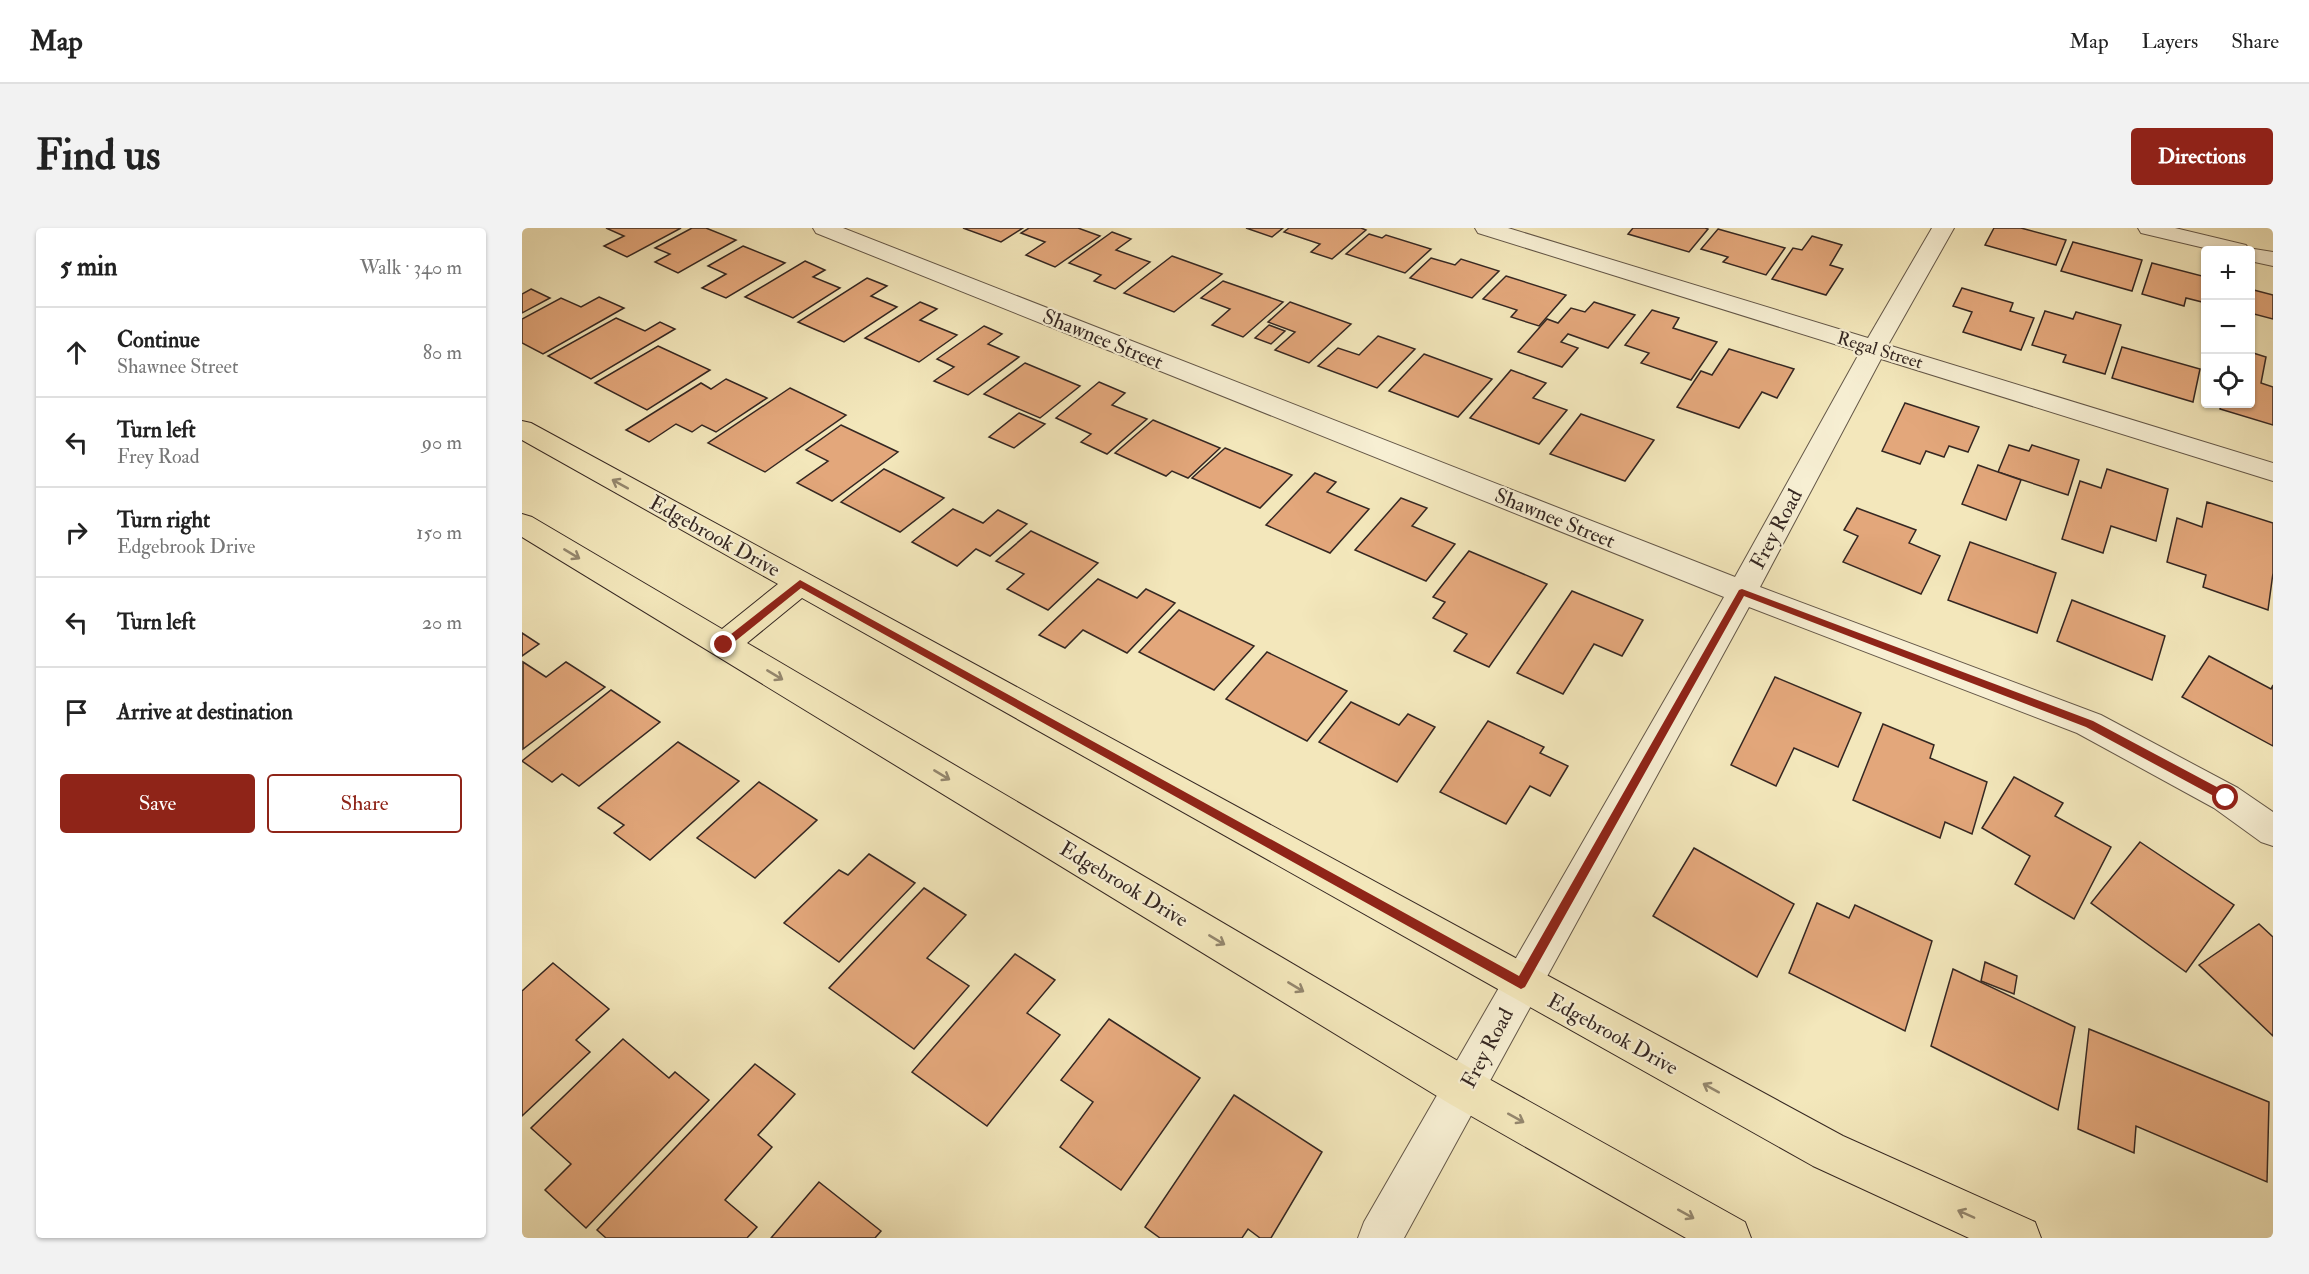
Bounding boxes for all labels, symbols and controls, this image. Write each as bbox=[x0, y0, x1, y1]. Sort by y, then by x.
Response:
text: Map bbox=[30, 24, 83, 59]
text: Map bbox=[2069, 28, 2109, 55]
text: Layers bbox=[2142, 28, 2198, 55]
text: Share bbox=[2231, 28, 2279, 55]
button: Directions bbox=[2131, 128, 2273, 185]
text: Find us bbox=[36, 130, 160, 182]
map controls bbox=[2201, 246, 2255, 408]
button: + bbox=[2201, 246, 2255, 300]
text: 5 min bbox=[60, 251, 117, 283]
text: Walk · 340 m bbox=[360, 255, 462, 280]
button: − bbox=[2201, 300, 2255, 354]
street label: Shawnee Street bbox=[1039, 303, 1167, 376]
text: Continue bbox=[117, 326, 200, 354]
street label: Regal Street bbox=[1834, 327, 1926, 374]
icon: ahead bbox=[60, 336, 93, 369]
text: 80 m bbox=[423, 340, 462, 365]
text: Shawnee Street bbox=[117, 354, 238, 379]
button: locate bbox=[2201, 354, 2255, 408]
text: Turn left bbox=[117, 416, 196, 444]
icon: left bbox=[60, 426, 93, 459]
text: 90 m bbox=[422, 430, 462, 455]
text: Frey Road bbox=[117, 444, 200, 469]
one-way arrow bbox=[612, 477, 629, 489]
street label: Shawnee Street bbox=[1491, 482, 1619, 555]
street label: Frey Road bbox=[1744, 484, 1809, 574]
street label: Edgebrook Drive bbox=[645, 489, 785, 584]
text: Turn right bbox=[117, 506, 210, 534]
icon: right bbox=[60, 516, 93, 549]
text: 150 m bbox=[416, 520, 462, 545]
text: Edgebrook Drive bbox=[117, 534, 255, 559]
one-way arrow bbox=[563, 548, 580, 560]
icon: left bbox=[60, 606, 93, 639]
text: Turn left bbox=[117, 608, 196, 636]
text: 20 m bbox=[422, 610, 462, 635]
route end bbox=[710, 631, 736, 657]
one-way arrow bbox=[766, 669, 783, 681]
icon: arrive bbox=[60, 696, 93, 729]
text: Arrive at destination bbox=[117, 698, 293, 726]
one-way arrow bbox=[933, 769, 950, 781]
button: Save bbox=[60, 774, 255, 833]
button: Share bbox=[267, 774, 462, 833]
route start bbox=[2212, 784, 2238, 810]
street label: Edgebrook Drive bbox=[1055, 835, 1193, 934]
one-way arrow bbox=[1208, 934, 1225, 946]
one-way arrow bbox=[1287, 982, 1304, 994]
street label: Edgebrook Drive bbox=[1543, 987, 1683, 1082]
street label: Frey Road bbox=[1455, 1003, 1520, 1093]
one-way arrow bbox=[1703, 1082, 1720, 1094]
one-way arrow bbox=[1507, 1112, 1524, 1124]
one-way arrow bbox=[1677, 1208, 1694, 1220]
one-way arrow bbox=[1957, 1208, 1976, 1219]

